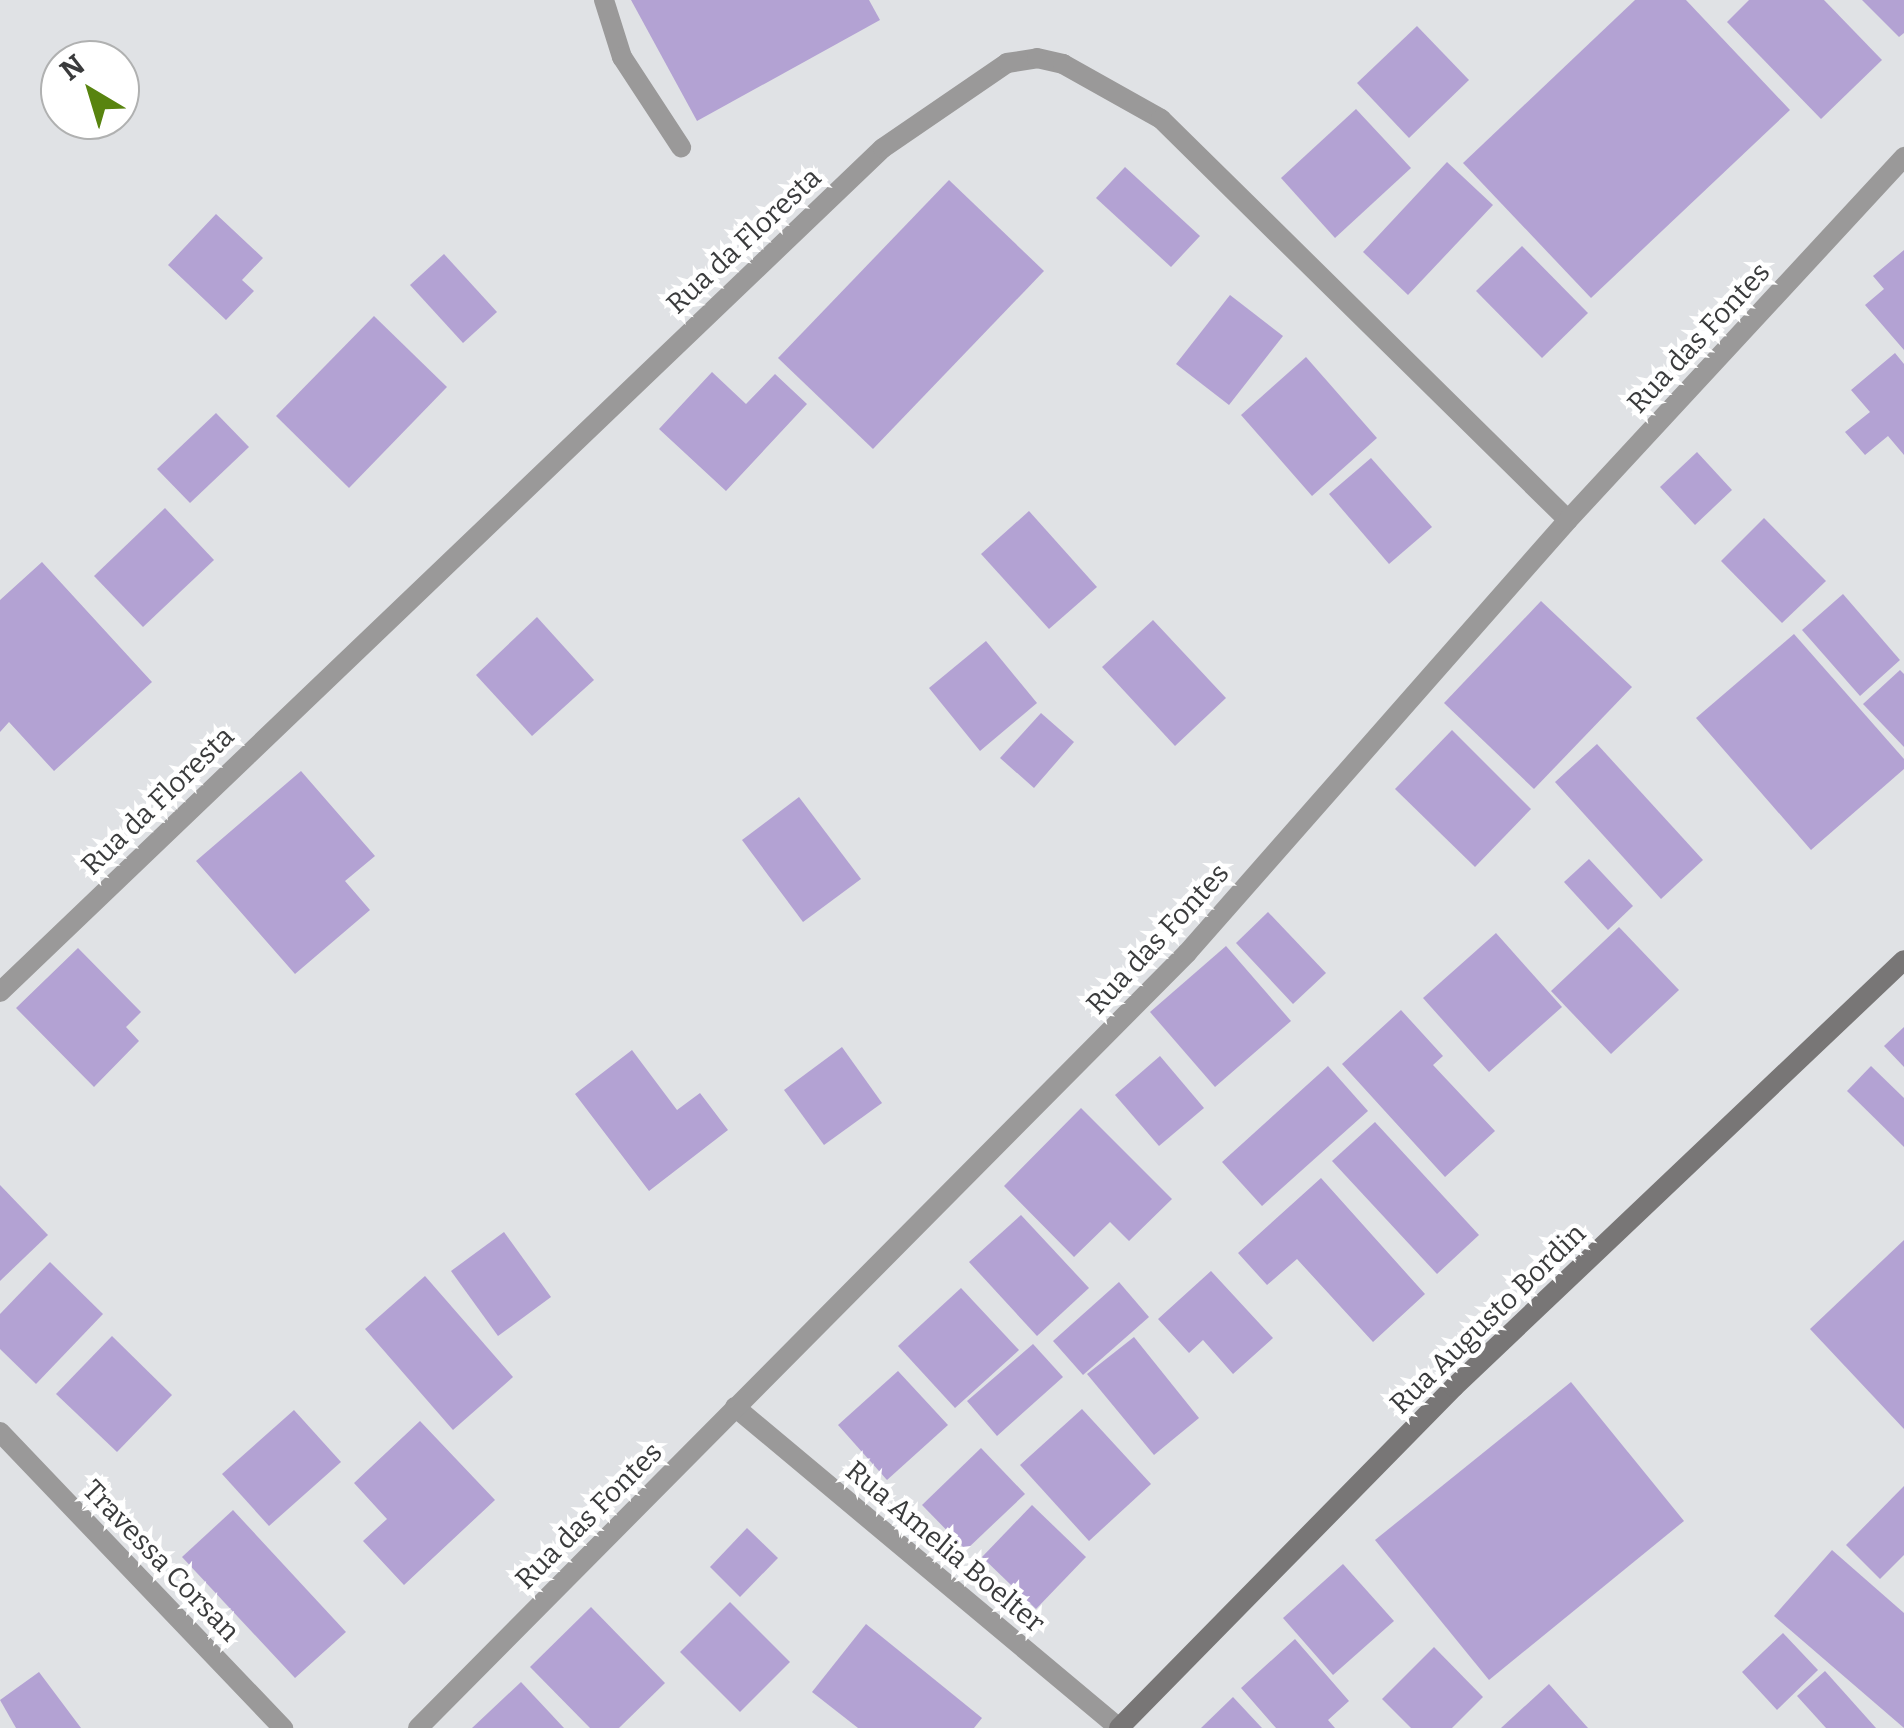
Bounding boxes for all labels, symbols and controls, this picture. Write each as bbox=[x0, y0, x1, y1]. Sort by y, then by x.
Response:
north arrow bbox=[40, 40, 140, 140]
text: N bbox=[54, 48, 91, 87]
street label: Rua da Floresta bbox=[660, 161, 828, 321]
street label: Rua das Fontes bbox=[1621, 256, 1777, 420]
street label: Rua da Floresta bbox=[75, 720, 241, 882]
street label: Rua das Fontes bbox=[1080, 857, 1236, 1021]
street label: Rua Augusto Bordin bbox=[1383, 1217, 1593, 1421]
street label: Rua das Fontes bbox=[509, 1436, 669, 1596]
street label: Rua Amelia Boelter bbox=[839, 1454, 1051, 1640]
street label: Travessa Corsan bbox=[76, 1473, 246, 1649]

